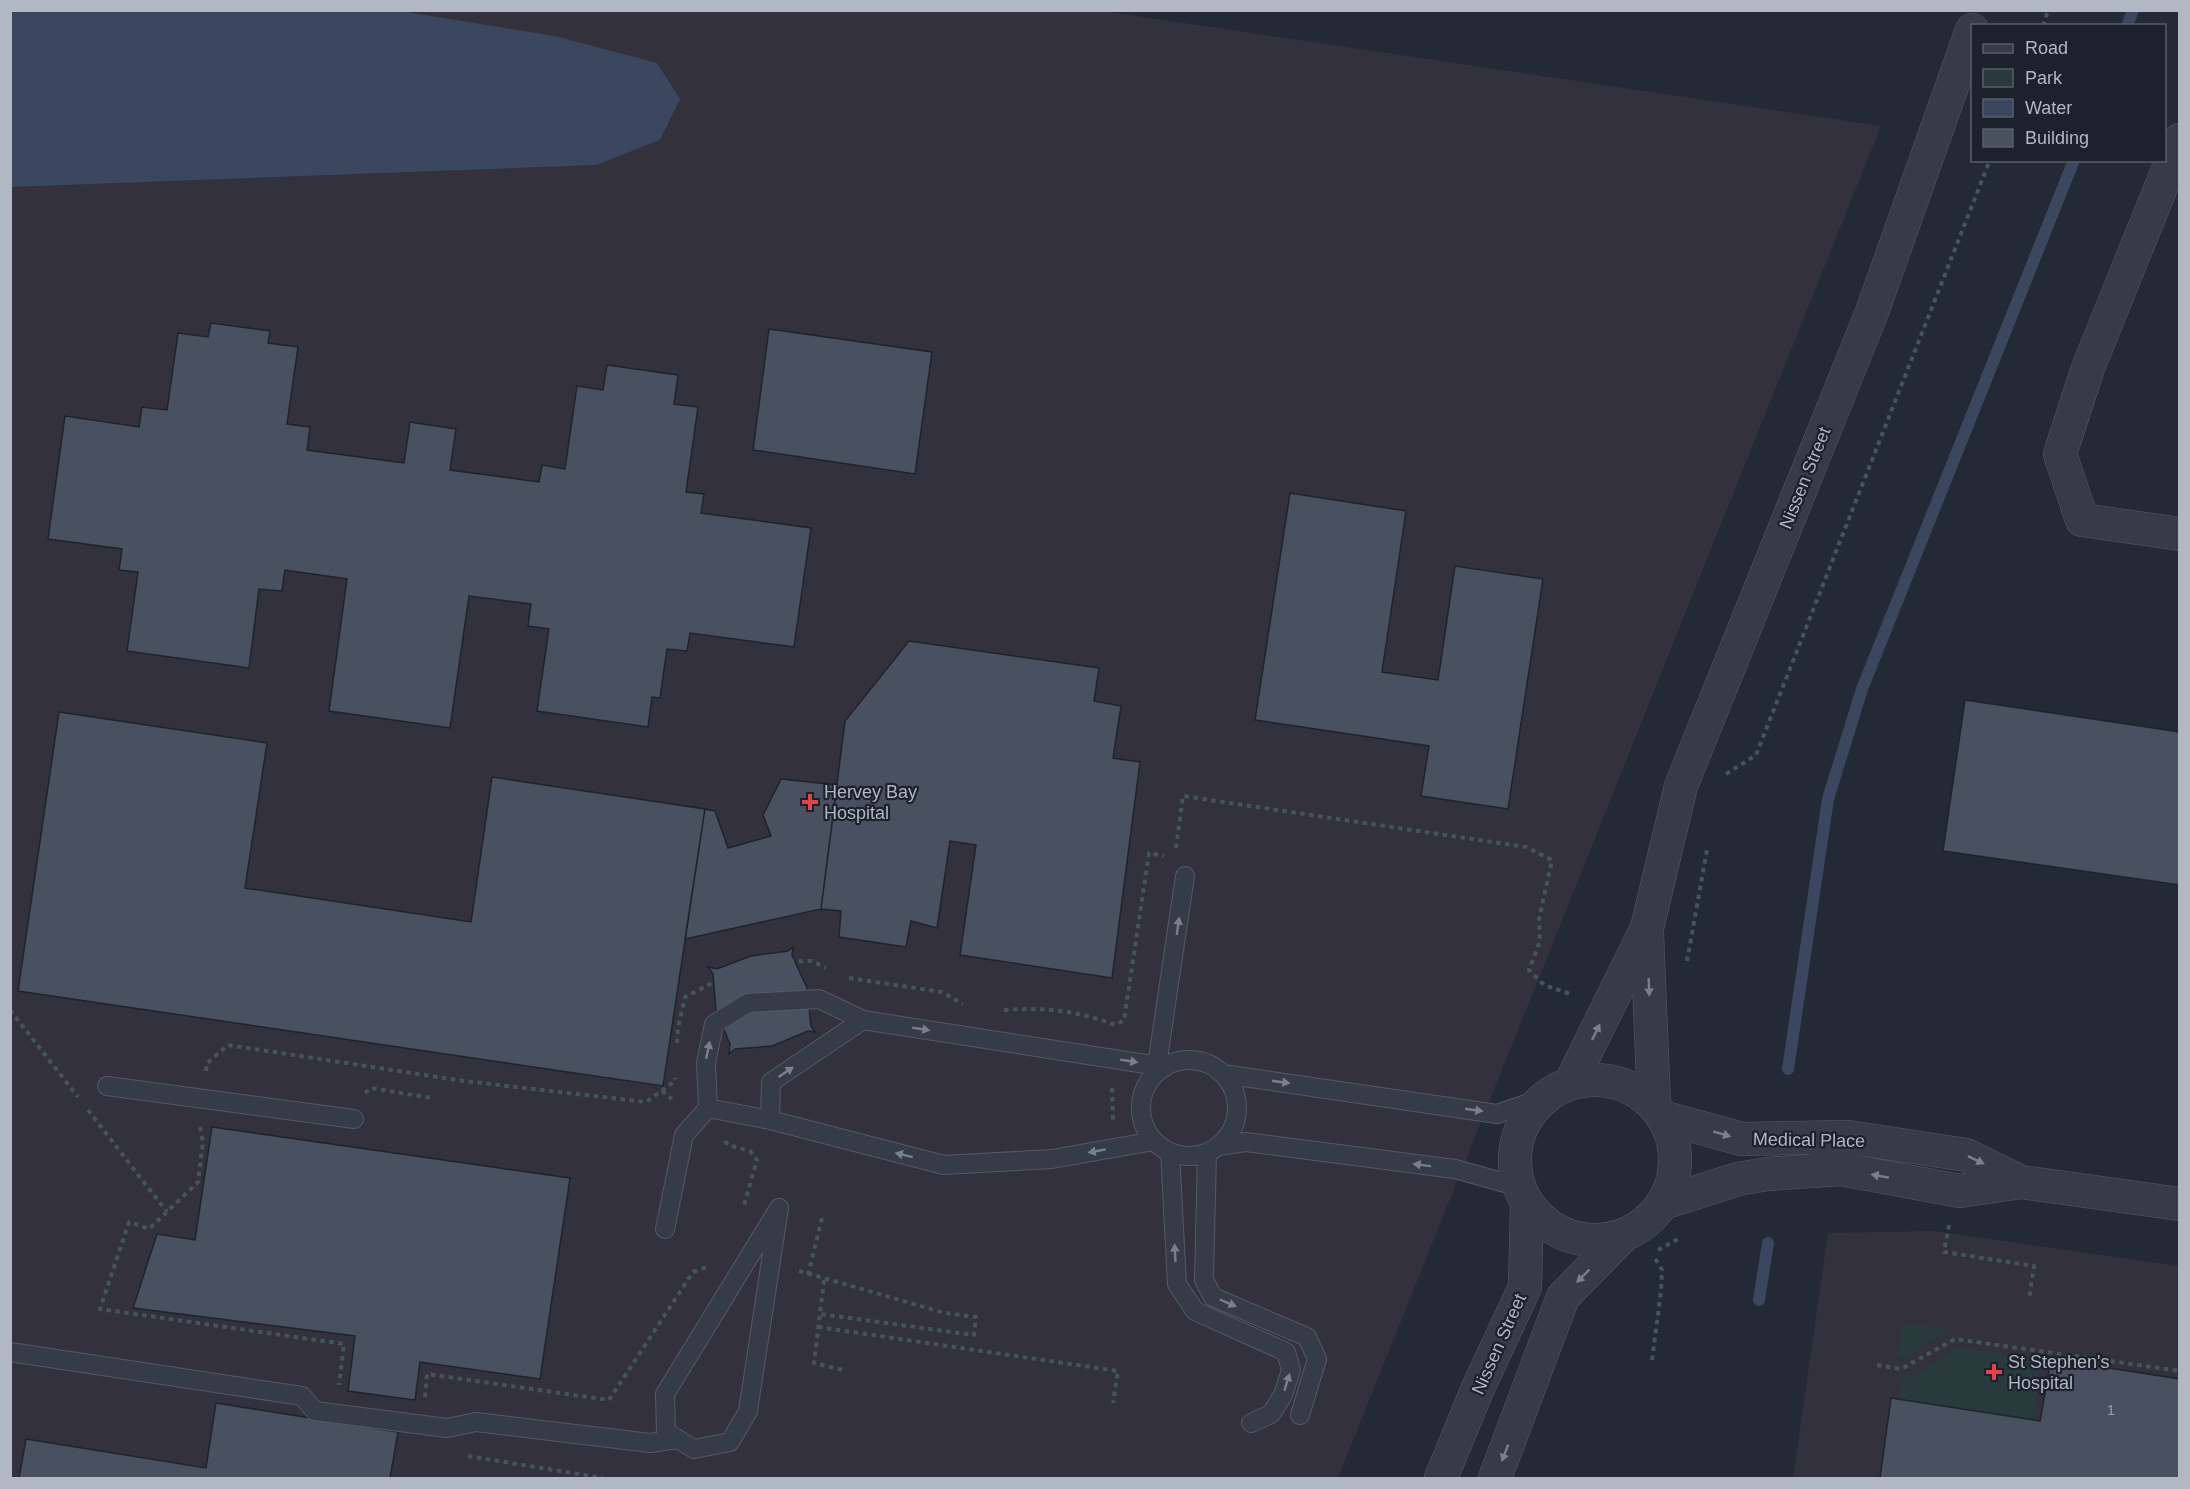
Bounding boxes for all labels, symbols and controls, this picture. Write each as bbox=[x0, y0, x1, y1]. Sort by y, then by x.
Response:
legend bbox=[1971, 24, 2166, 162]
text: Road bbox=[2025, 38, 2068, 58]
text: Park bbox=[2025, 68, 2063, 88]
text: Water bbox=[2025, 98, 2072, 118]
text: Building bbox=[2025, 128, 2089, 148]
street label: Nissen Street bbox=[1775, 424, 1835, 532]
place label: Hervey Bay Hospital bbox=[824, 782, 917, 823]
marker: Hervey Bay Hospital bbox=[801, 793, 819, 811]
one-way arrow bbox=[1173, 916, 1182, 935]
one-way arrow bbox=[1645, 977, 1654, 996]
one-way arrow bbox=[1591, 1023, 1600, 1040]
one-way arrow bbox=[911, 1025, 930, 1034]
one-way arrow bbox=[704, 1041, 713, 1060]
one-way arrow bbox=[1120, 1057, 1139, 1066]
one-way arrow bbox=[778, 1066, 794, 1077]
one-way arrow bbox=[1272, 1078, 1291, 1087]
one-way arrow bbox=[1465, 1106, 1484, 1115]
one-way arrow bbox=[1713, 1129, 1731, 1139]
street label: Medical Place bbox=[1753, 1129, 1865, 1151]
one-way arrow bbox=[1087, 1147, 1106, 1156]
one-way arrow bbox=[895, 1150, 913, 1159]
one-way arrow bbox=[1968, 1156, 1985, 1165]
one-way arrow bbox=[1413, 1160, 1432, 1170]
one-way arrow bbox=[1871, 1171, 1890, 1180]
one-way arrow bbox=[1171, 1243, 1180, 1262]
one-way arrow bbox=[1576, 1269, 1590, 1284]
street label: Nissen Street bbox=[1468, 1291, 1530, 1397]
one-way arrow bbox=[1220, 1298, 1238, 1308]
place label: St Stephen's Hospital bbox=[2008, 1352, 2110, 1393]
marker: St Stephen's Hospital bbox=[1985, 1363, 2003, 1381]
one-way arrow bbox=[1283, 1373, 1292, 1391]
house number: 1 bbox=[2107, 1401, 2115, 1418]
one-way arrow bbox=[1500, 1444, 1510, 1462]

